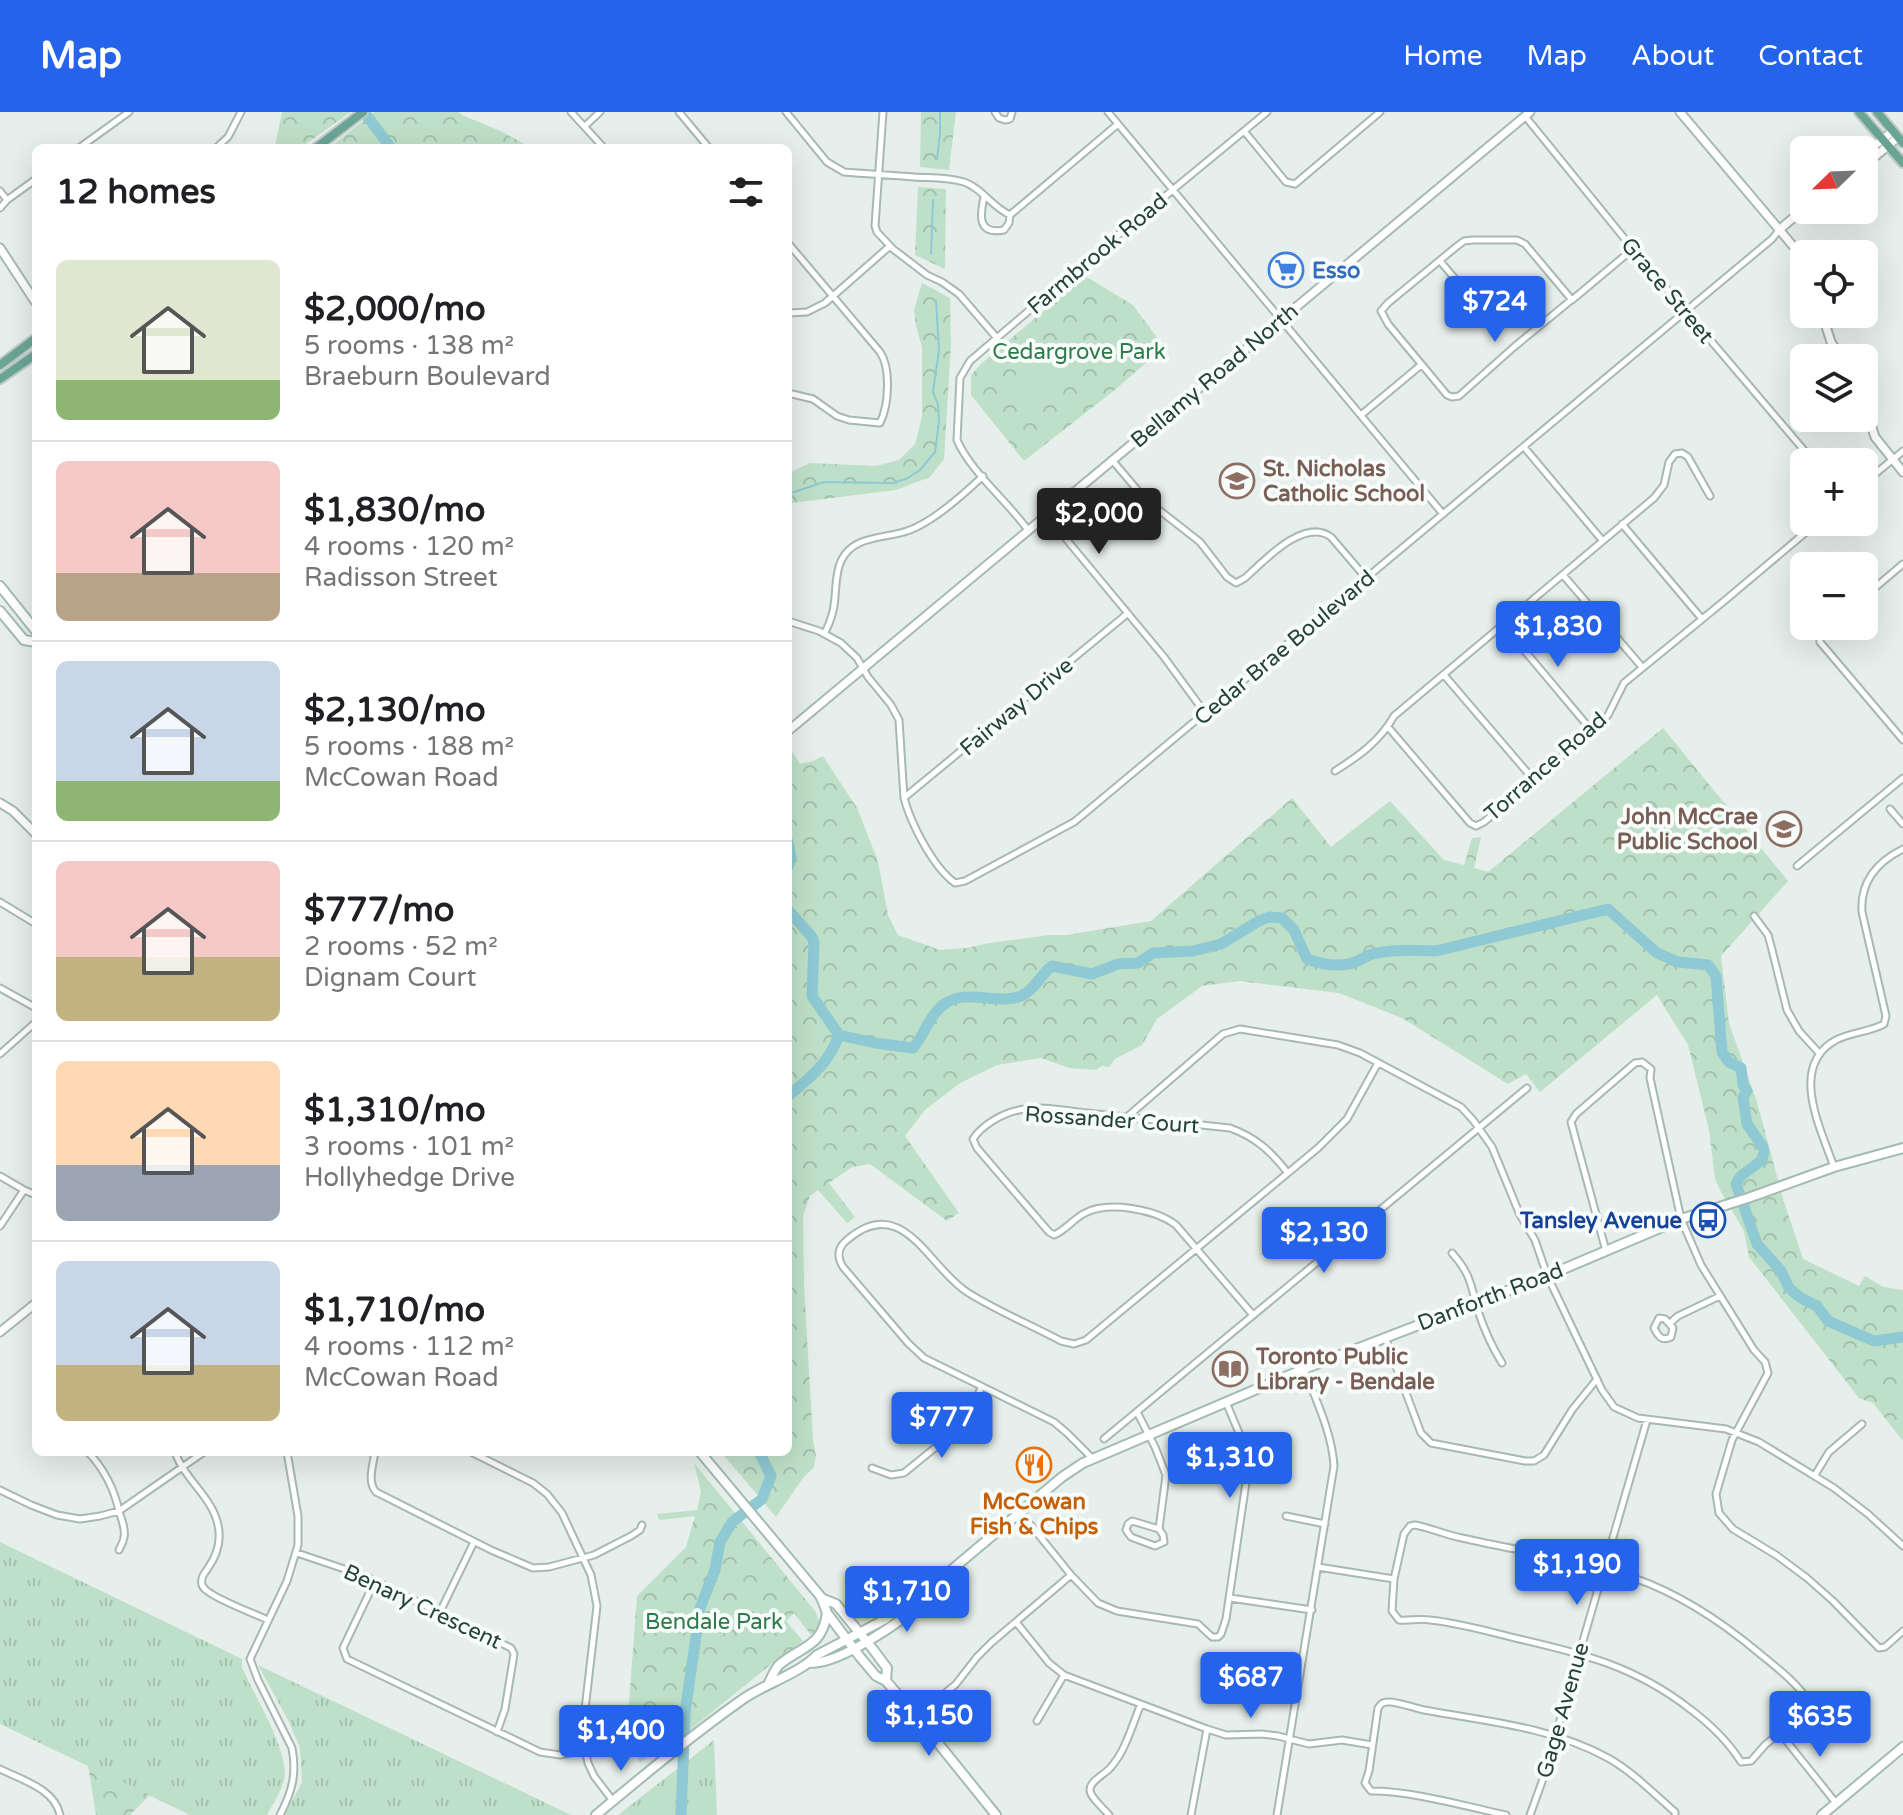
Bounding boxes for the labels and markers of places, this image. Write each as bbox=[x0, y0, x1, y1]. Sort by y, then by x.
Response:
supermarket icon: Esso bbox=[1267, 251, 1305, 289]
place label: Esso bbox=[1312, 258, 1360, 284]
pin: $724 bbox=[1448, 276, 1542, 344]
place label: St. Nicholas Catholic School bbox=[1263, 456, 1425, 507]
school or university icon: St. Nicholas Catholic School bbox=[1218, 462, 1256, 500]
pin: $2,000 bbox=[1034, 488, 1164, 556]
pin: $1,830 bbox=[1493, 601, 1623, 669]
place label: John McCrae Public School bbox=[1617, 804, 1758, 855]
school or university icon: John McCrae Public School bbox=[1765, 810, 1803, 848]
bus stop icon: Tansley Avenue bbox=[1689, 1201, 1727, 1239]
pin: $2,130 bbox=[1259, 1207, 1389, 1275]
place label: Tansley Avenue bbox=[1519, 1208, 1682, 1234]
place label: Toronto Public Library - Bendale bbox=[1255, 1344, 1435, 1395]
library icon: Toronto Public Library - Bendale bbox=[1211, 1350, 1249, 1388]
pin: $777 bbox=[895, 1392, 989, 1460]
pin: $1,310 bbox=[1165, 1432, 1295, 1500]
restaurant icon: McCowan Fish & Chips bbox=[1015, 1446, 1053, 1484]
place label: McCowan Fish & Chips bbox=[970, 1489, 1099, 1540]
pin: $1,190 bbox=[1512, 1539, 1642, 1607]
pin: $1,710 bbox=[842, 1566, 972, 1634]
pin: $687 bbox=[1204, 1652, 1298, 1720]
pin: $1,150 bbox=[864, 1690, 994, 1758]
pin: $635 bbox=[1773, 1691, 1867, 1759]
pin: $1,400 bbox=[556, 1705, 686, 1773]

